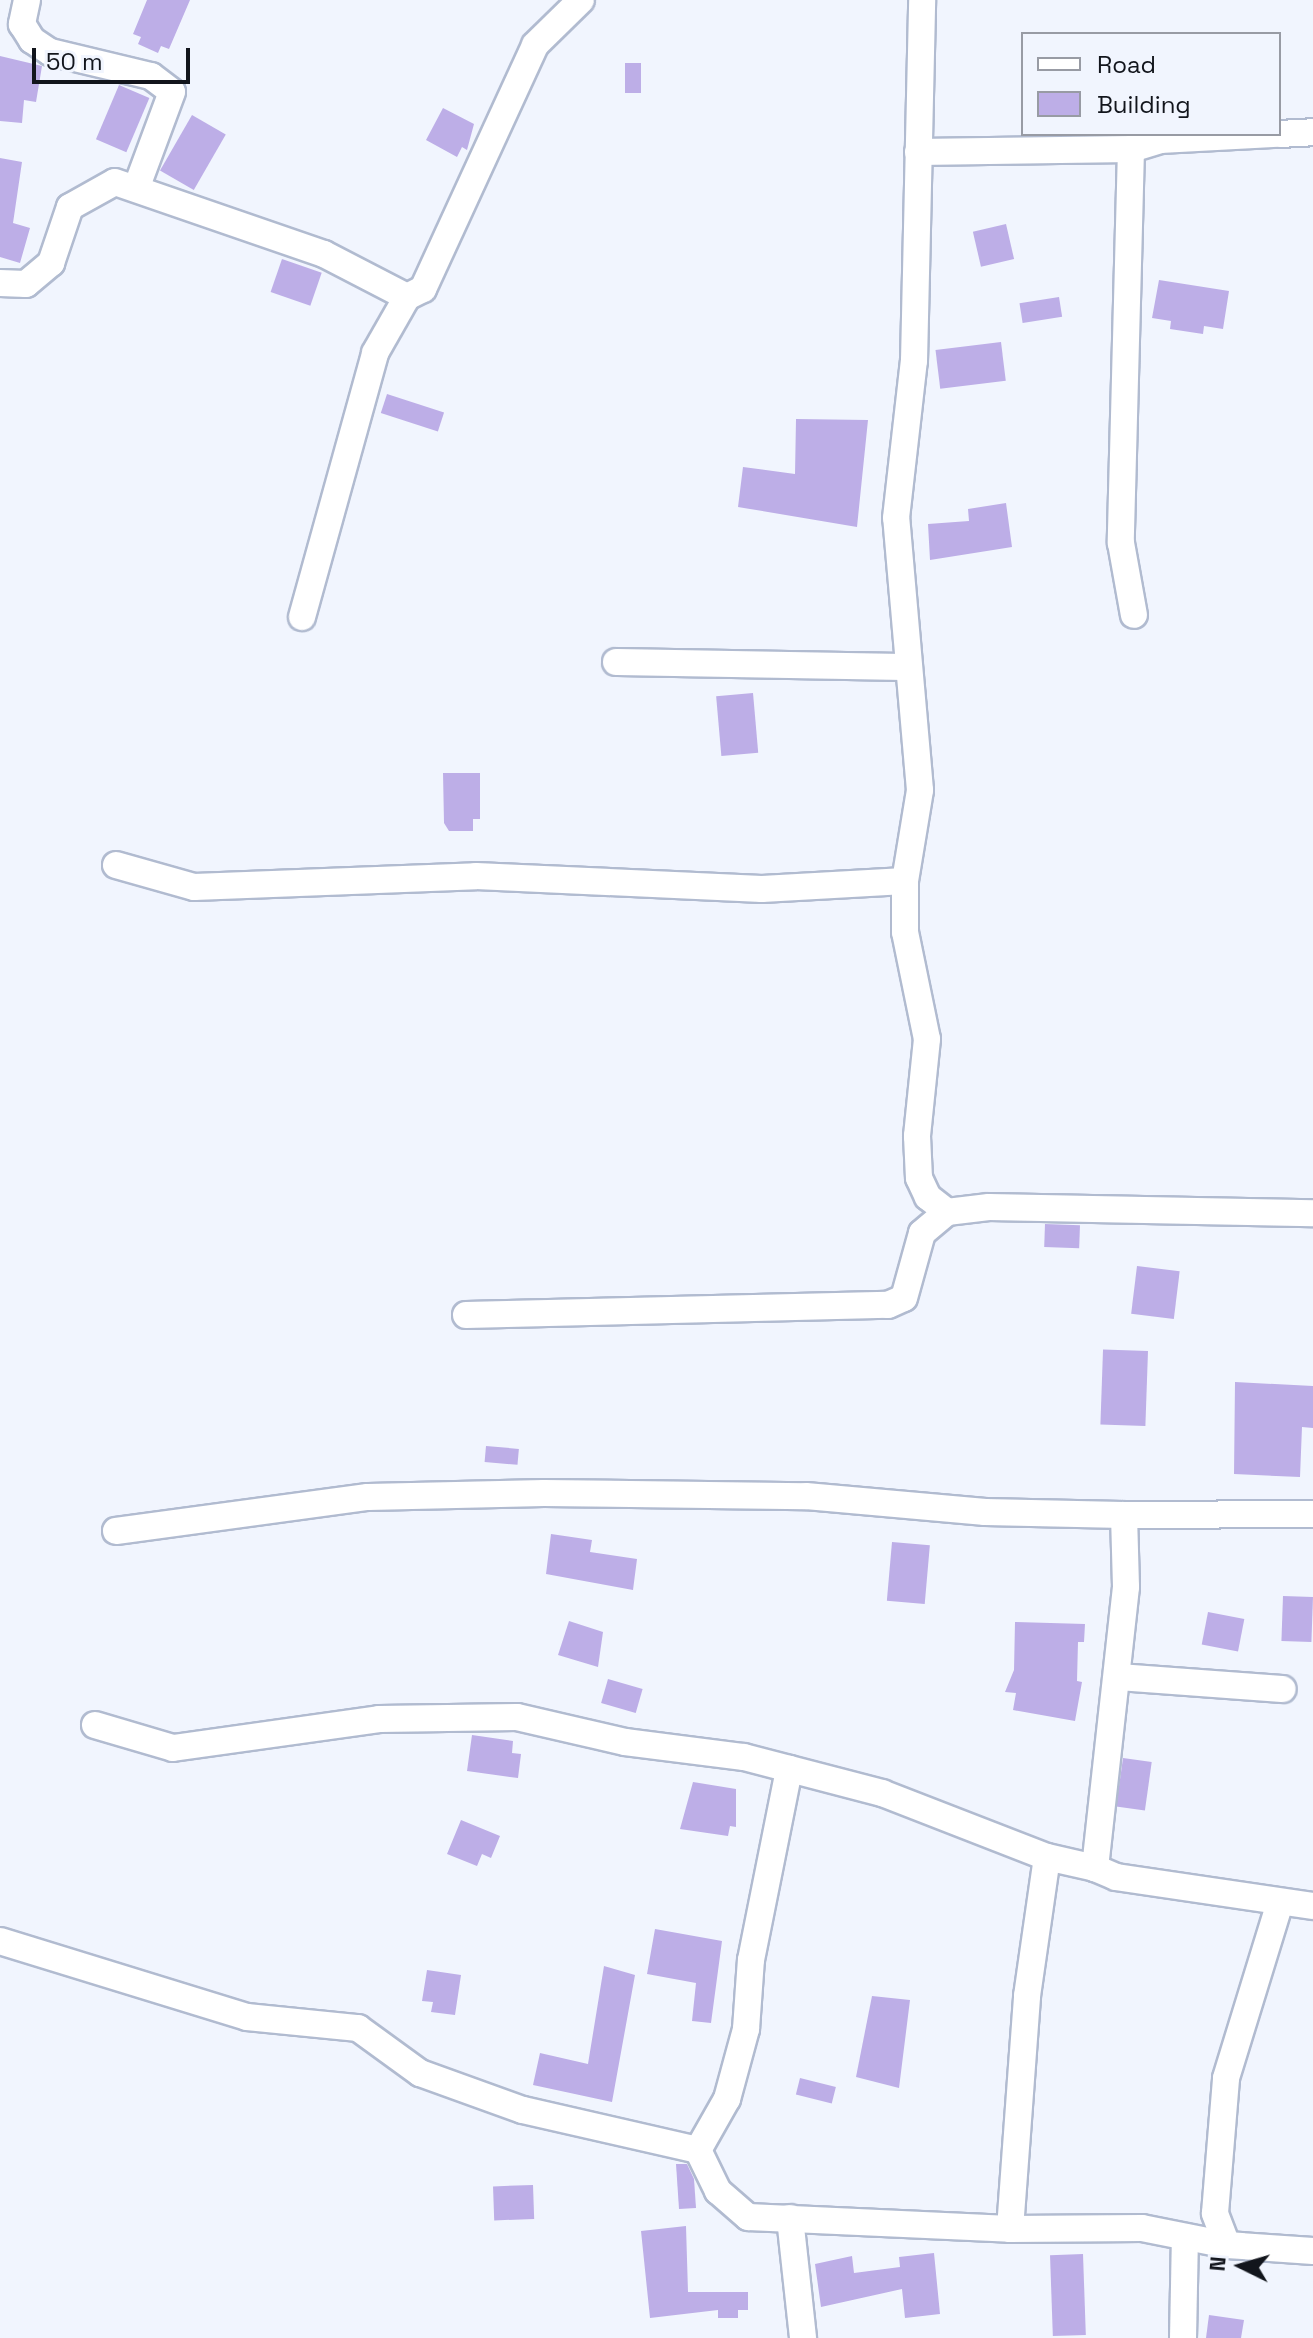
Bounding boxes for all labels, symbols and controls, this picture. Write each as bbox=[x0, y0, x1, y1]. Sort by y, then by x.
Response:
scale bar bbox=[36, 32, 194, 82]
legend bbox=[1021, 32, 1281, 136]
text: 50 m bbox=[46, 46, 103, 77]
text: Road bbox=[1097, 49, 1156, 80]
text: Building bbox=[1097, 89, 1191, 120]
north arrow bbox=[1201, 2226, 1281, 2306]
text: N bbox=[1203, 2255, 1232, 2272]

